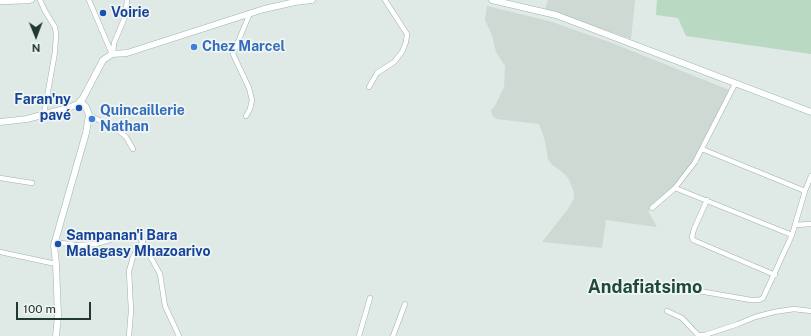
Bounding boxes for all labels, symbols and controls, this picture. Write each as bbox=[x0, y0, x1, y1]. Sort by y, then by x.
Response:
place label: Voirie bbox=[111, 5, 149, 21]
marker: Voirie bbox=[98, 8, 108, 18]
north arrow bbox=[16, 16, 56, 56]
place label: Chez Marcel bbox=[202, 39, 285, 55]
text: N bbox=[32, 42, 41, 54]
marker: Chez Marcel bbox=[189, 42, 199, 52]
place label: Faran'ny pavé bbox=[14, 92, 71, 124]
marker: Faran'ny pavé bbox=[74, 103, 84, 113]
place label: Quincaillerie Nathan bbox=[100, 103, 185, 136]
marker: Quincaillerie Nathan bbox=[87, 114, 97, 124]
place label: Sampanan'i Bara Malagasy Mhazoarivo bbox=[66, 228, 210, 260]
marker: Sampanan'i Bara Malagasy Mhazoarivo bbox=[53, 239, 63, 249]
district label: Andafiatsimo bbox=[588, 276, 702, 298]
scale bar bbox=[18, 294, 93, 320]
text: 100 m bbox=[23, 302, 56, 316]

